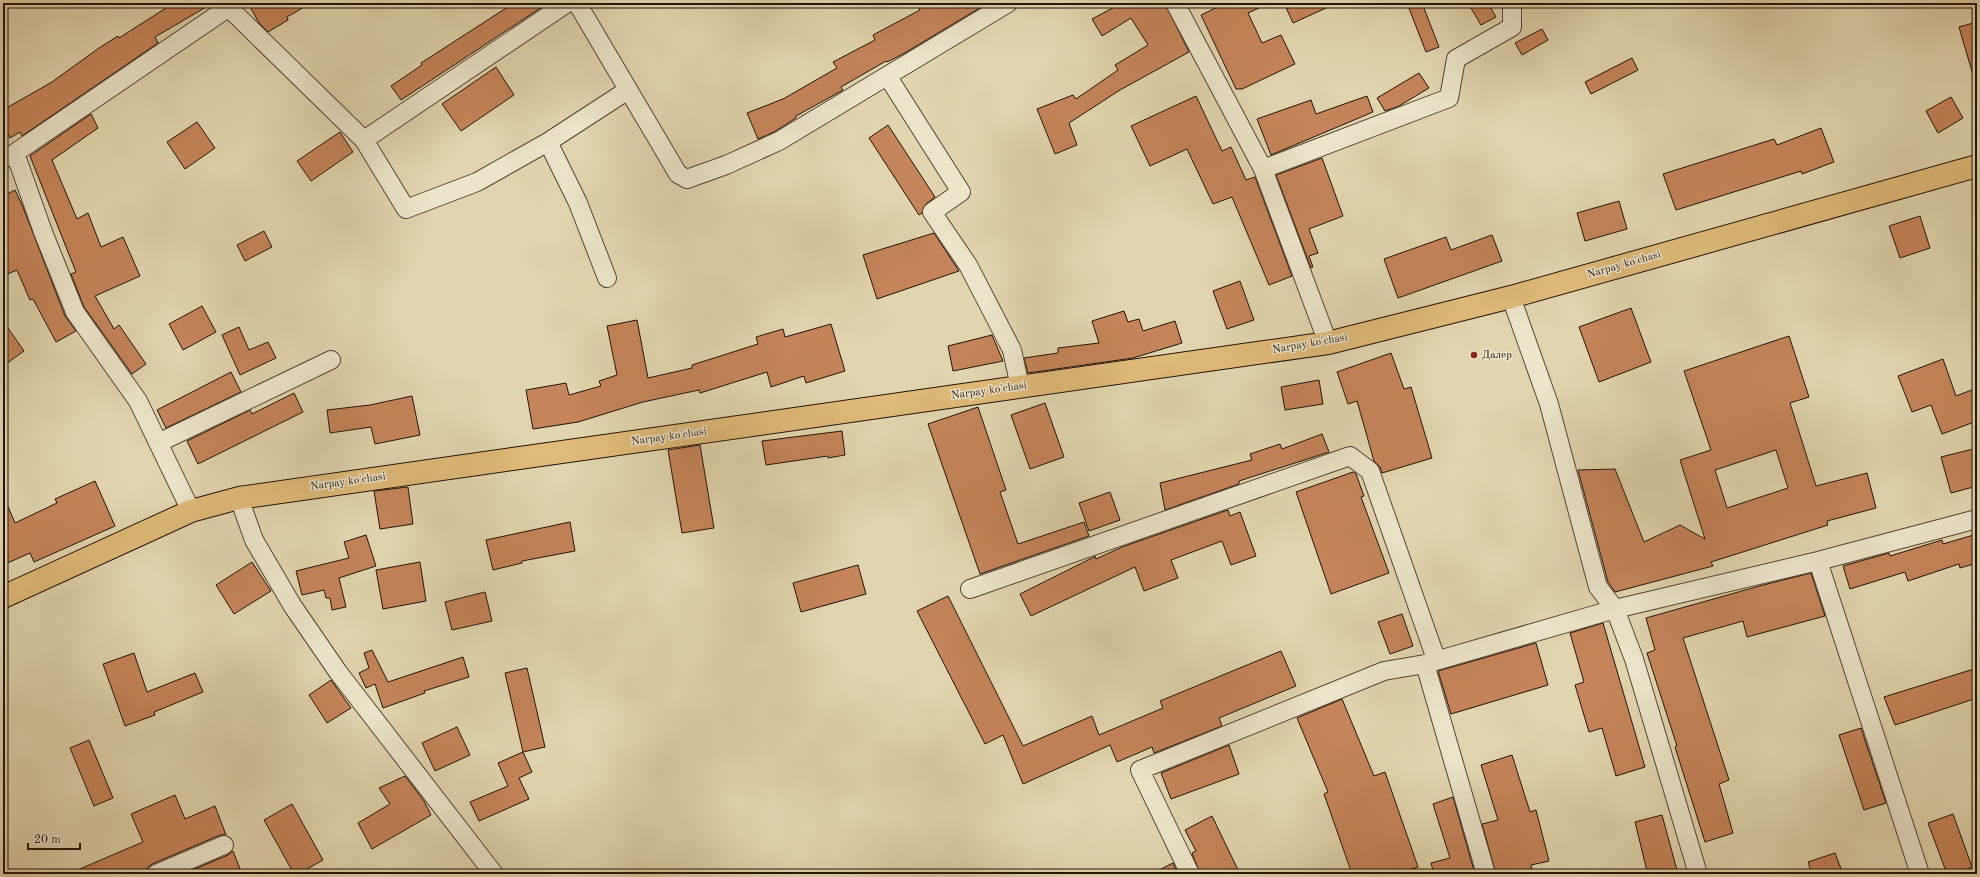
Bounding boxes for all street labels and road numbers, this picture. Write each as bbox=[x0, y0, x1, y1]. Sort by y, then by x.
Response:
street label: Narpay ko'chasi bbox=[1586, 249, 1662, 281]
street label: Narpay ko'chasi bbox=[1272, 332, 1348, 356]
street label: Narpay ko'chasi bbox=[951, 380, 1027, 402]
street label: Narpay ko'chasi bbox=[631, 426, 707, 448]
street label: Narpay ko'chasi bbox=[310, 471, 386, 493]

